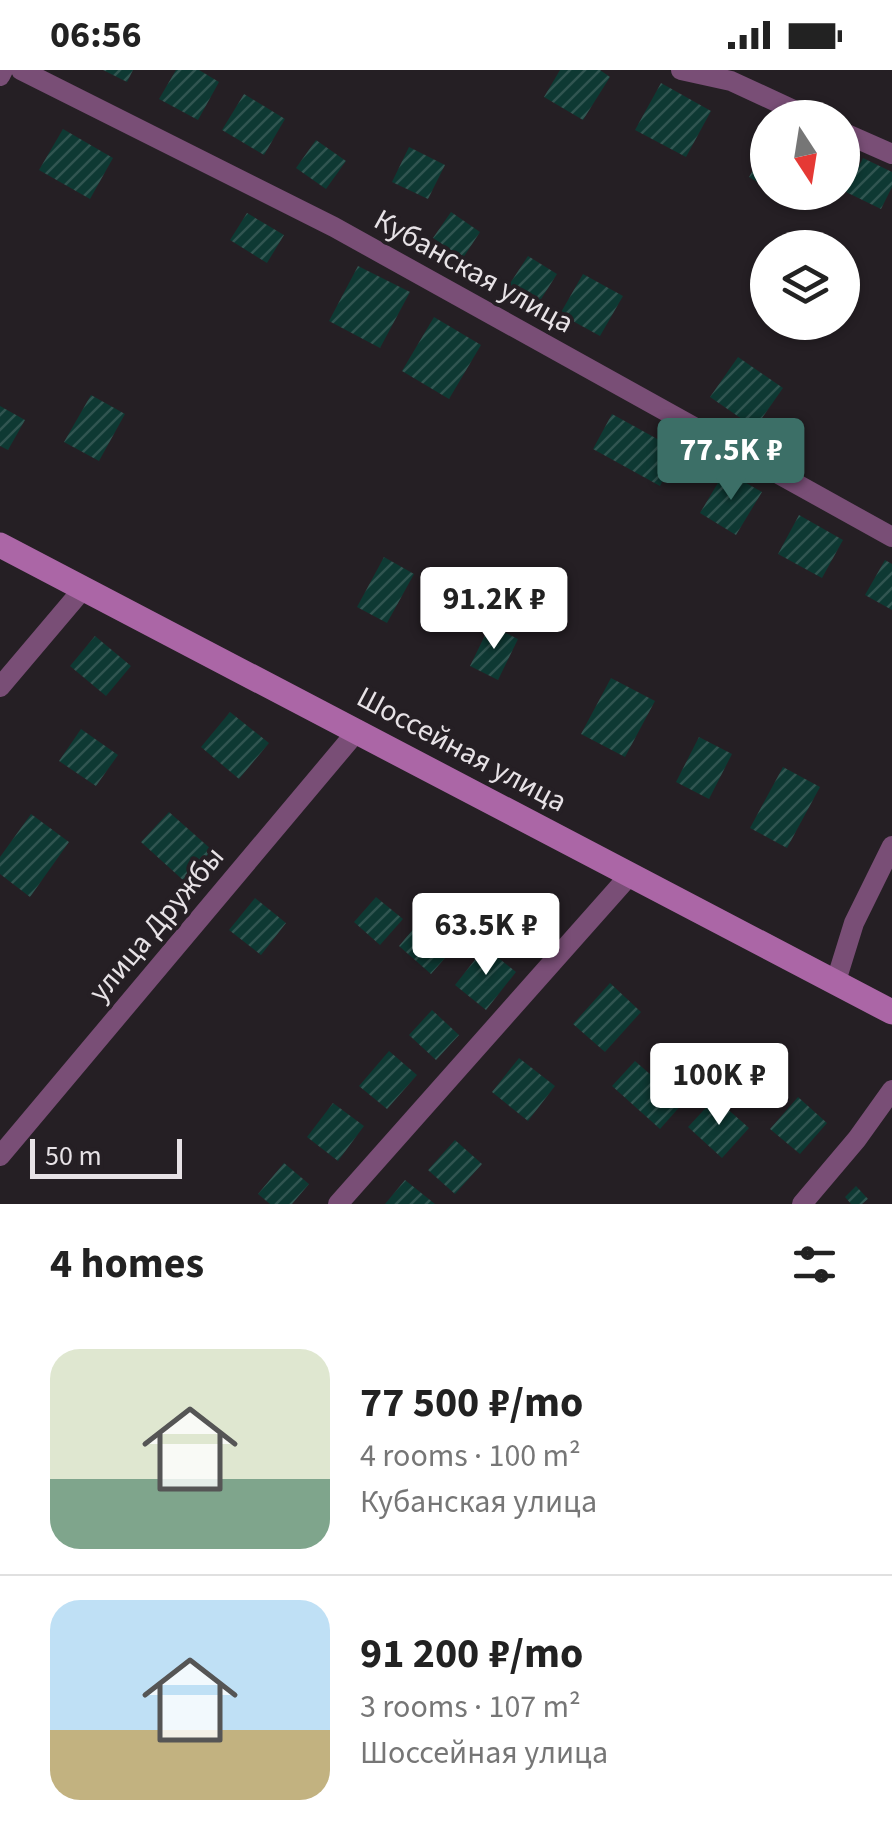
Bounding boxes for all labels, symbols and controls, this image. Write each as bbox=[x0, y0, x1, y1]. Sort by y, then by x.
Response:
text: 06:56 bbox=[50, 8, 142, 62]
north arrow bbox=[750, 100, 860, 210]
map controls bbox=[750, 100, 860, 340]
street label: Кубанская улица bbox=[366, 199, 581, 344]
button: layers bbox=[750, 230, 860, 340]
pin: 77.5K ₽ bbox=[639, 418, 823, 503]
text: 77.5K ₽ bbox=[679, 427, 783, 473]
pin: 91.2K ₽ bbox=[402, 567, 586, 652]
text: 91.2K ₽ bbox=[442, 576, 546, 622]
street label: Шоссейная улица bbox=[349, 676, 575, 823]
street label: улица Дружбы bbox=[78, 837, 234, 1012]
pin: 63.5K ₽ bbox=[394, 893, 578, 978]
text: 63.5K ₽ bbox=[434, 902, 538, 948]
pin: 100K ₽ bbox=[638, 1043, 800, 1128]
text: 100K ₽ bbox=[672, 1052, 766, 1098]
scale bar bbox=[30, 1134, 182, 1178]
text: 50 m bbox=[45, 1136, 102, 1176]
text: 4 homes bbox=[50, 1234, 204, 1294]
icon: filters bbox=[787, 1237, 842, 1292]
text: 77 500 ₽/mo bbox=[360, 1373, 583, 1433]
icon: home bbox=[130, 1389, 250, 1509]
text: 4 rooms · 100 m² bbox=[360, 1433, 581, 1479]
text: Кубанская улица bbox=[360, 1479, 597, 1525]
text: 91 200 ₽/mo bbox=[360, 1624, 583, 1684]
icon: home bbox=[130, 1640, 250, 1760]
text: 3 rooms · 107 m² bbox=[360, 1684, 581, 1730]
text: Шоссейная улица bbox=[360, 1730, 608, 1776]

